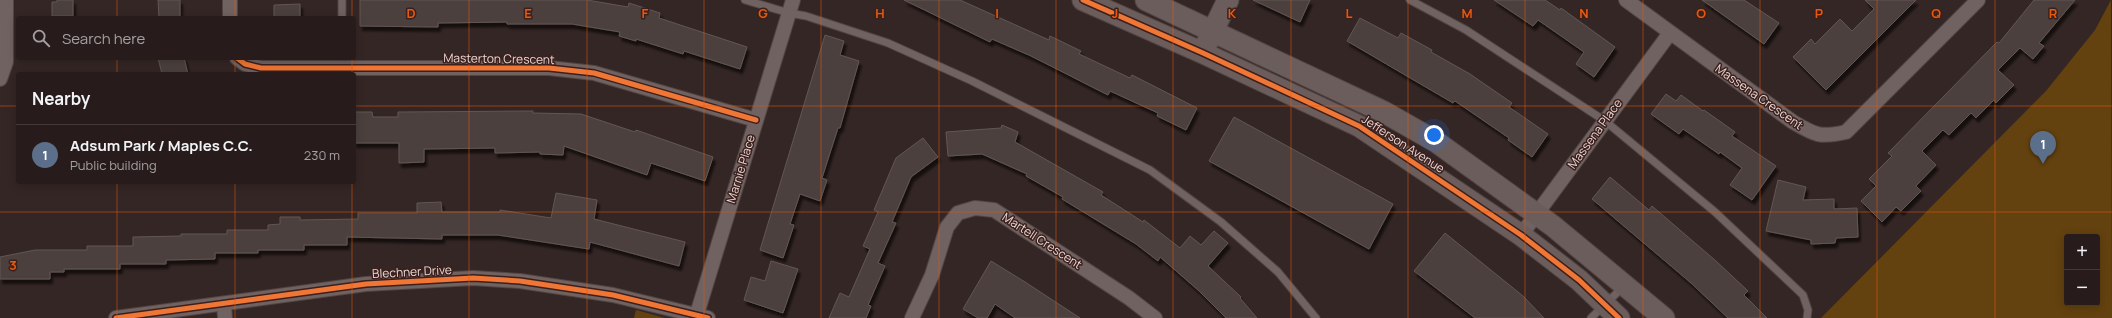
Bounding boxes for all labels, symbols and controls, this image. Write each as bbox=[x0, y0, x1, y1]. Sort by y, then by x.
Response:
text: D bbox=[406, 4, 416, 22]
text: E bbox=[524, 4, 532, 22]
text: F bbox=[642, 4, 649, 22]
text: G bbox=[758, 4, 768, 22]
text: H bbox=[875, 4, 885, 22]
text: I bbox=[995, 4, 999, 22]
text: J bbox=[1112, 4, 1118, 22]
text: K bbox=[1228, 4, 1237, 22]
text: L bbox=[1346, 4, 1353, 22]
text: M bbox=[1461, 4, 1473, 22]
text: N bbox=[1579, 4, 1589, 22]
text: O bbox=[1696, 4, 1706, 22]
text: P bbox=[1815, 4, 1823, 22]
text: Q bbox=[1931, 4, 1941, 22]
text: R bbox=[2049, 4, 2058, 22]
search box bbox=[16, 16, 356, 60]
icon: search bbox=[30, 27, 52, 49]
text: Search here bbox=[62, 28, 145, 49]
street label: Masterton Crescent bbox=[443, 49, 555, 68]
street label: Massena Crescent bbox=[1712, 60, 1807, 133]
text: Nearby bbox=[32, 87, 90, 110]
street label: Massena Place bbox=[1563, 95, 1626, 172]
street label: Jefferson Avenue bbox=[1359, 110, 1448, 177]
your location bbox=[1424, 125, 1444, 145]
pin: 1 bbox=[2030, 131, 2056, 164]
street label: Marnie Place bbox=[722, 133, 759, 205]
text: Adsum Park / Maples C.C. bbox=[70, 135, 253, 156]
text: 1 bbox=[42, 146, 48, 164]
text: 230 m bbox=[304, 146, 340, 164]
text: Public building bbox=[70, 156, 157, 174]
street label: Martell Crescent bbox=[999, 208, 1086, 273]
map controls bbox=[2064, 234, 2100, 306]
button: + bbox=[2064, 234, 2100, 270]
text: 3 bbox=[9, 256, 17, 274]
street label: Blechner Drive bbox=[372, 261, 452, 282]
button: − bbox=[2064, 270, 2100, 306]

